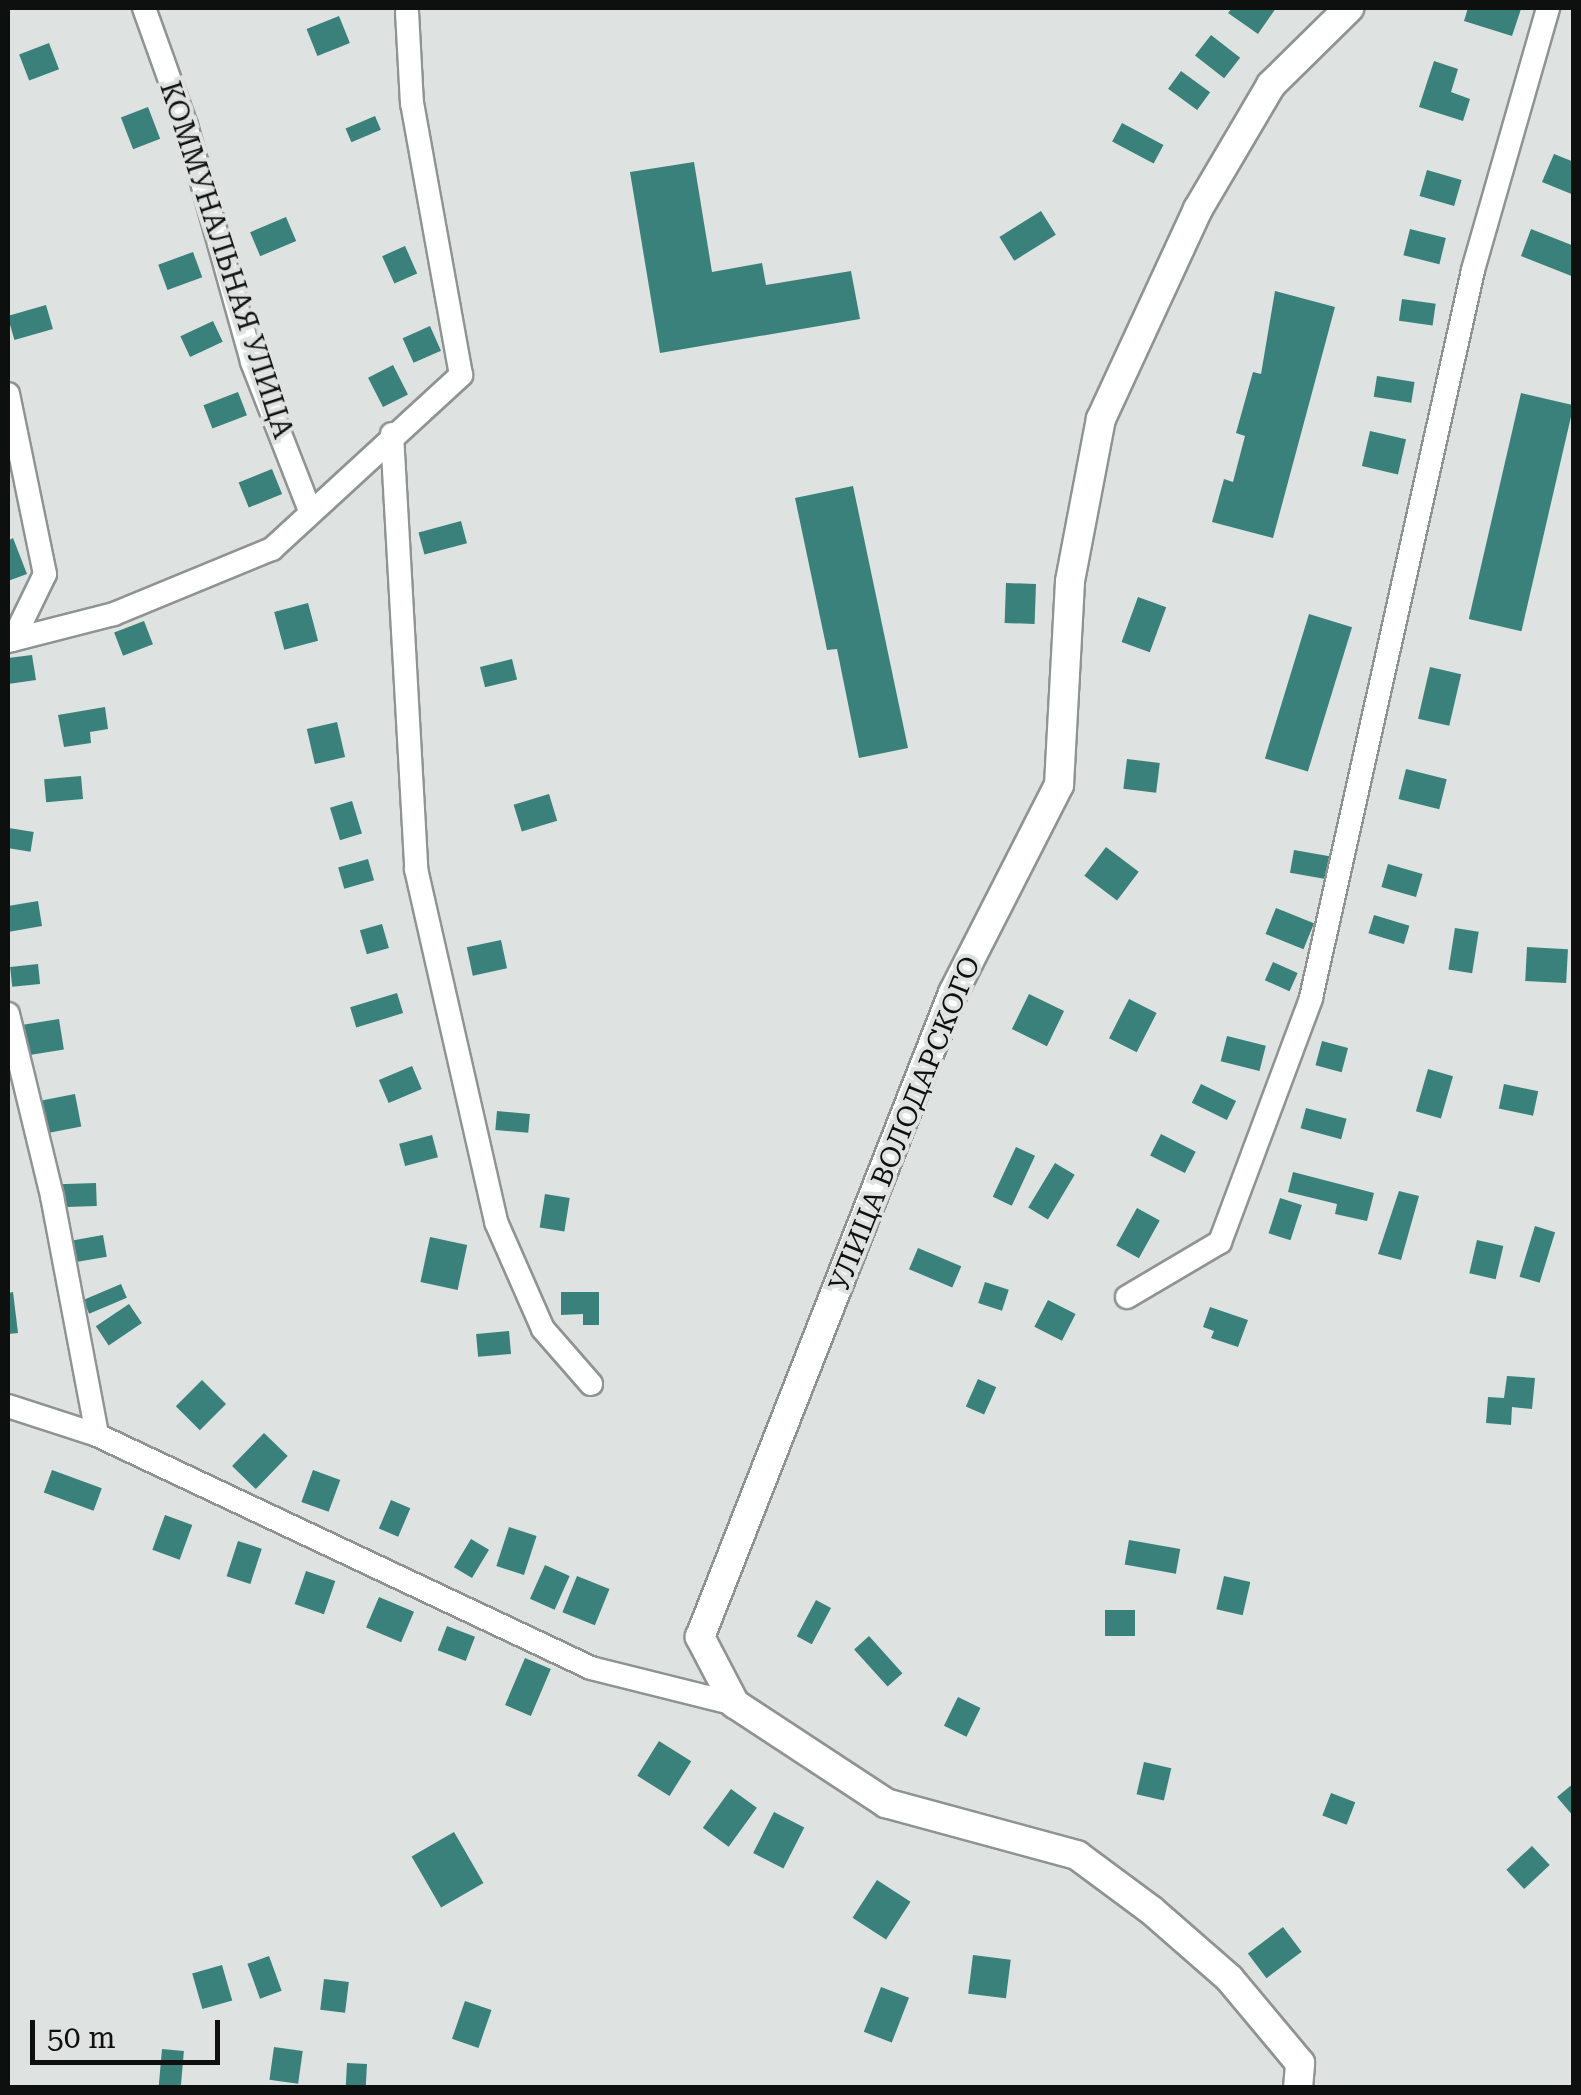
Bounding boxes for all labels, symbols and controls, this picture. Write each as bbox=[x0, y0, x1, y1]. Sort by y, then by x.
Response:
street label: КОММУНАЛЬНАЯ УЛИЦА bbox=[152, 77, 300, 443]
street label: УЛИЦА ВОЛОДАРСКОГО bbox=[822, 952, 988, 1296]
scale bar bbox=[35, 2000, 225, 2062]
text: 50 m bbox=[47, 2020, 116, 2055]

